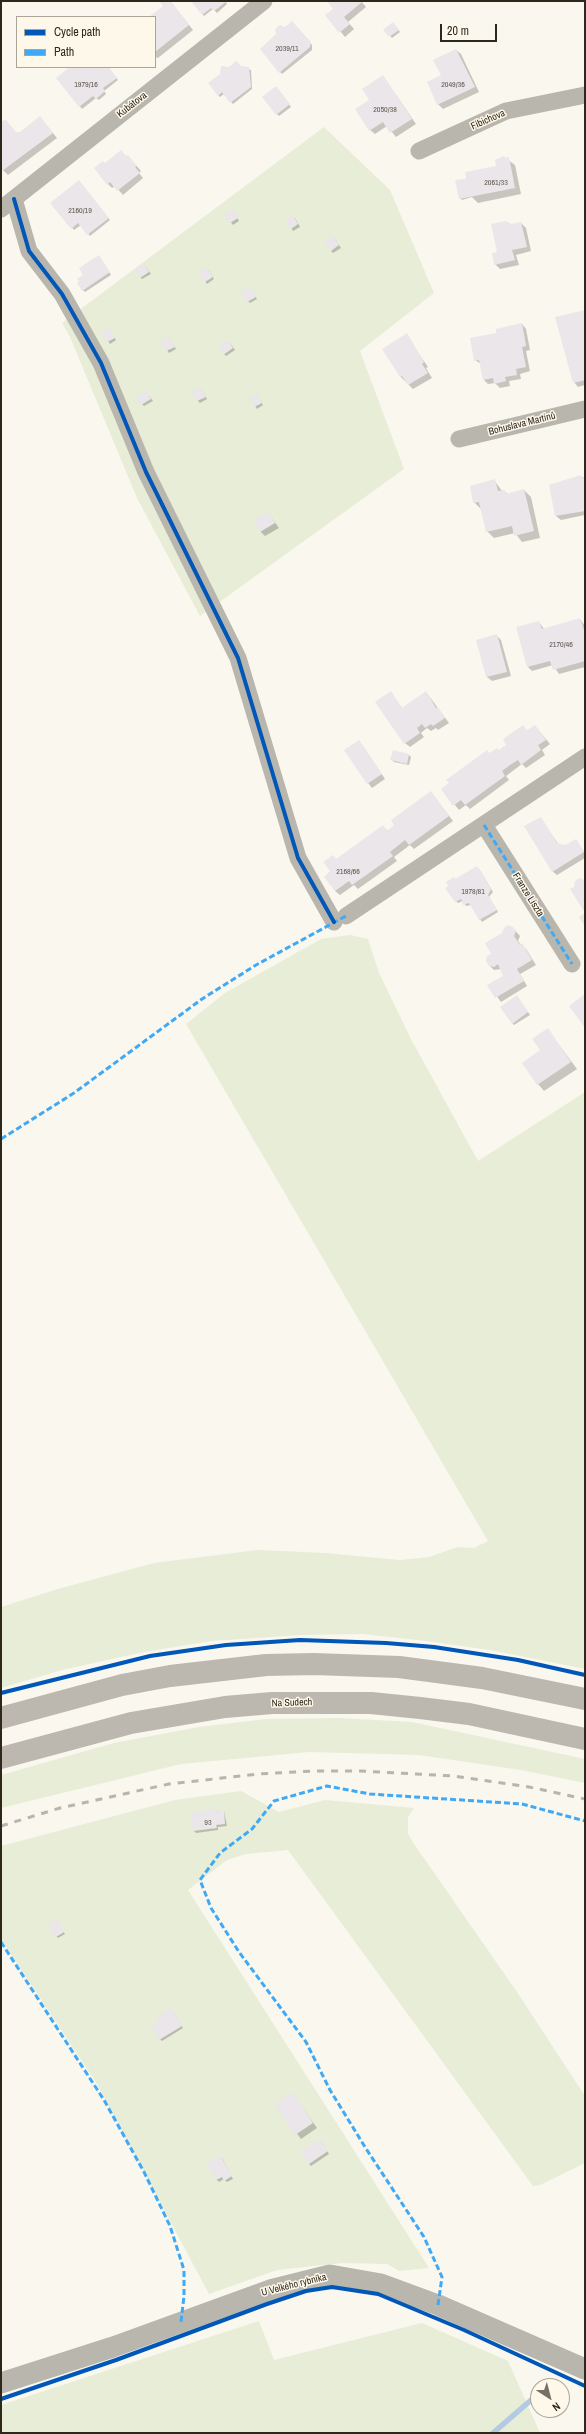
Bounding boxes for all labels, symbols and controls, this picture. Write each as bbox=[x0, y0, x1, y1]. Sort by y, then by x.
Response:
legend bbox=[16, 16, 156, 68]
scale bar bbox=[442, 16, 499, 42]
text: 20 m bbox=[447, 23, 469, 39]
text: Cycle path bbox=[54, 24, 101, 40]
text: Path bbox=[54, 44, 74, 60]
house number: 2039/11 bbox=[275, 44, 299, 54]
house number: 1979/16 bbox=[74, 80, 98, 90]
house number: 2049/36 bbox=[441, 80, 465, 90]
street label: Kubátova bbox=[115, 90, 149, 120]
house number: 2050/38 bbox=[373, 105, 397, 115]
street label: Fibichova bbox=[469, 107, 507, 133]
house number: 2061/33 bbox=[484, 178, 508, 188]
house number: 2160/19 bbox=[68, 206, 92, 216]
street label: Bohuslava Martinů bbox=[487, 410, 557, 438]
house number: 2170/46 bbox=[549, 640, 573, 650]
house number: 2168/66 bbox=[336, 867, 360, 877]
street label: Franze Liszta bbox=[510, 871, 546, 919]
house number: 1978/81 bbox=[461, 887, 485, 897]
street label: Na Sudech bbox=[272, 1696, 312, 1710]
house number: 93 bbox=[204, 1818, 212, 1828]
street label: U Velkého rybníka bbox=[260, 2271, 328, 2299]
north arrow bbox=[530, 2378, 570, 2418]
text: N bbox=[550, 2399, 563, 2414]

